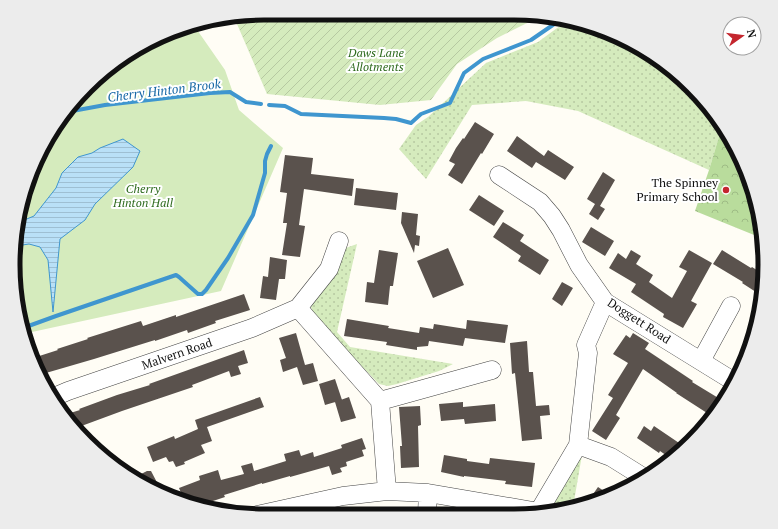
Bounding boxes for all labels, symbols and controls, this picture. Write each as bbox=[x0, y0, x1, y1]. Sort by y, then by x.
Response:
north arrow bbox=[722, 16, 762, 56]
text: N bbox=[744, 28, 760, 40]
park label: Daws Lane Allotments bbox=[347, 45, 405, 74]
water label: Cherry Hinton Brook bbox=[106, 74, 222, 106]
place label: The Spinney Primary School bbox=[636, 175, 719, 204]
park label: Cherry Hinton Hall bbox=[112, 181, 174, 210]
marker: The Spinney Primary School bbox=[721, 185, 731, 195]
street label: Doggett Road bbox=[605, 295, 674, 347]
street label: Malvern Road bbox=[140, 334, 214, 373]

